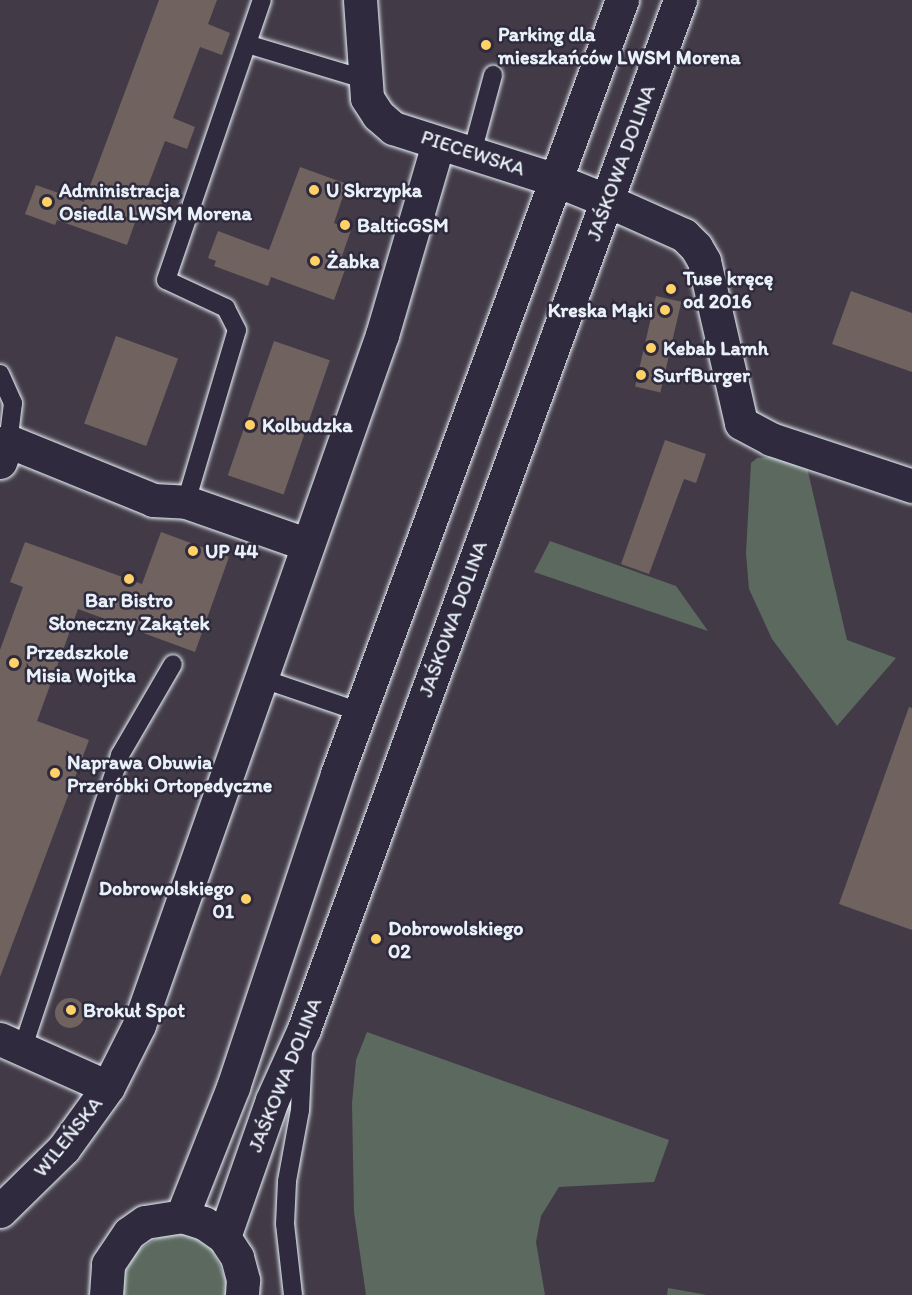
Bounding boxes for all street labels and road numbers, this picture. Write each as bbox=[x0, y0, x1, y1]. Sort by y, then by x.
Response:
street label: JAŚKOWA DOLINA bbox=[582, 82, 660, 244]
street label: PIECEWSKA bbox=[418, 125, 528, 181]
street label: JAŚKOWA DOLINA bbox=[414, 538, 492, 700]
street label: JAŚKOWA DOLINA bbox=[243, 994, 327, 1156]
street label: WILEŃSKA bbox=[28, 1092, 108, 1182]

